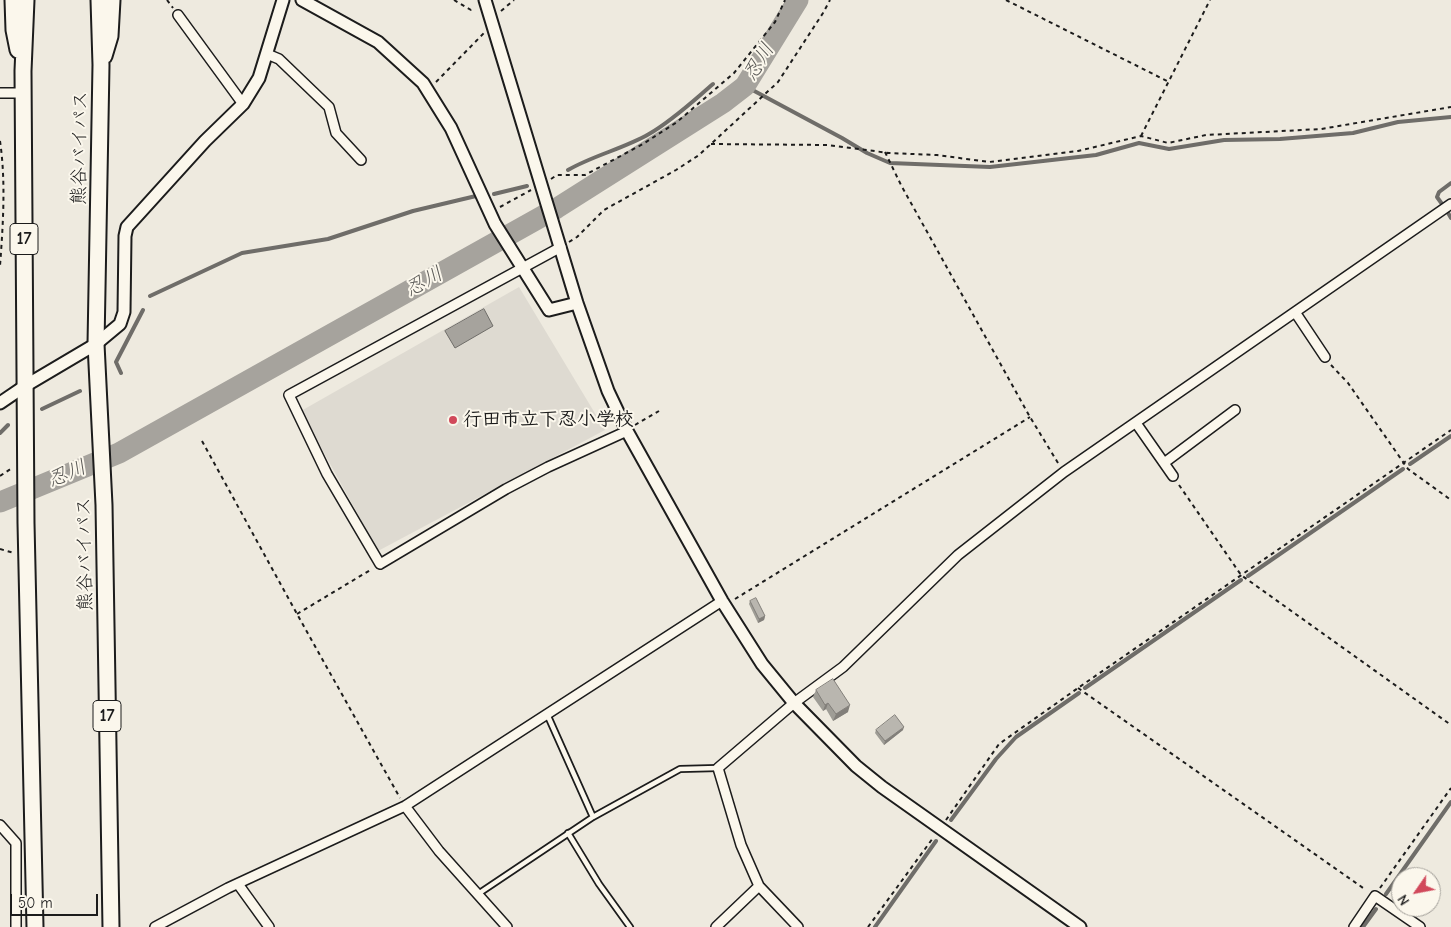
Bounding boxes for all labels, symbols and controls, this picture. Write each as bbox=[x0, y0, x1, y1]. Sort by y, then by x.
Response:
water label: 忍川 bbox=[738, 39, 780, 85]
street label: 熊谷バイパス bbox=[68, 91, 92, 205]
road number: 17 bbox=[10, 223, 38, 254]
water label: 忍川 bbox=[401, 262, 447, 302]
place label: 行田市立下忍小学校 bbox=[463, 409, 634, 431]
marker: 行田市立下忍小学校 bbox=[447, 414, 459, 426]
water label: 忍川 bbox=[44, 455, 90, 493]
street label: 熊谷バイパス bbox=[73, 497, 97, 611]
road number: 17 bbox=[93, 700, 121, 731]
north arrow bbox=[1391, 867, 1441, 917]
scale bar bbox=[12, 884, 100, 916]
text: N bbox=[1394, 891, 1413, 908]
text: 50 m bbox=[18, 894, 53, 912]

